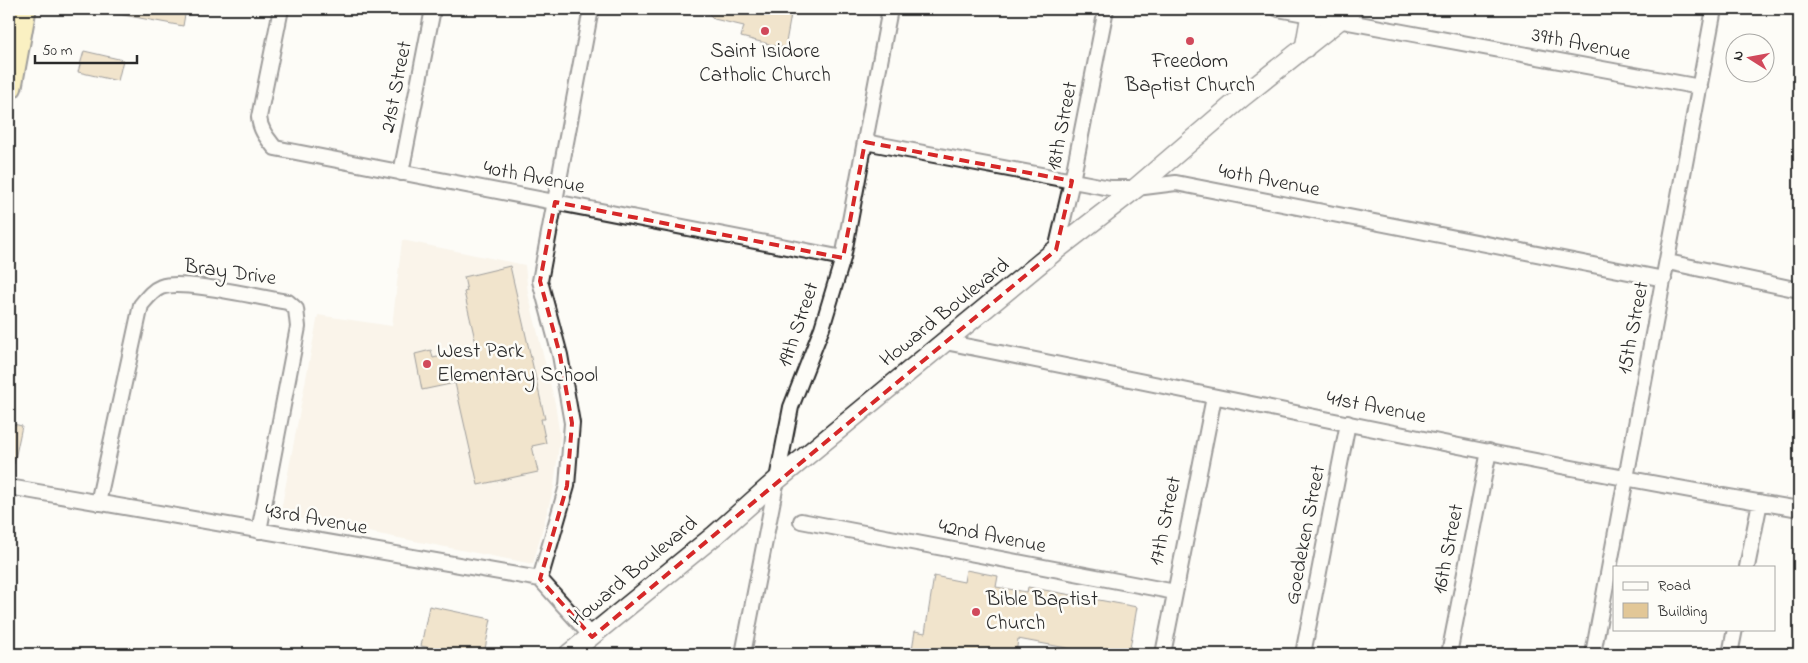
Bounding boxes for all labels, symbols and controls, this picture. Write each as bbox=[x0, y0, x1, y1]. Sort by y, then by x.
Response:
street label: 39th Avenue bbox=[1529, 21, 1634, 69]
marker: Saint Isidore Catholic Church bbox=[759, 25, 771, 37]
scale bar bbox=[35, 32, 138, 64]
north arrow bbox=[1726, 32, 1776, 82]
marker: Freedom Baptist Church bbox=[1184, 35, 1196, 47]
place label: Saint Isidore Catholic Church bbox=[699, 37, 831, 91]
street label: 21st Street bbox=[373, 38, 421, 136]
text: 50 m bbox=[42, 40, 73, 62]
place label: Freedom Baptist Church bbox=[1124, 47, 1255, 101]
text: N bbox=[1728, 49, 1750, 62]
street label: 18th Street bbox=[1040, 79, 1086, 173]
street label: 40th Avenue bbox=[481, 153, 588, 203]
street label: 40th Avenue bbox=[1216, 156, 1323, 206]
street label: Howard Boulevard bbox=[874, 251, 1017, 375]
street label: Bray Drive bbox=[181, 252, 279, 296]
street label: 19th Street bbox=[770, 278, 828, 372]
street label: 15th Street bbox=[1610, 279, 1658, 377]
place label: West Park Elementary School bbox=[437, 337, 598, 393]
marker: West Park Elementary School bbox=[421, 358, 433, 370]
street label: 41st Avenue bbox=[1324, 384, 1429, 432]
street label: Goedeken Street bbox=[1278, 463, 1334, 607]
street label: 17th Street bbox=[1142, 474, 1190, 568]
street label: 43rd Avenue bbox=[262, 496, 370, 544]
street label: 16th Street bbox=[1426, 501, 1472, 597]
street label: Howard Boulevard bbox=[563, 509, 705, 635]
street label: 42nd Avenue bbox=[935, 512, 1049, 562]
legend bbox=[1613, 566, 1776, 630]
text: Road bbox=[1658, 575, 1691, 597]
place label: Bible Baptist Church bbox=[985, 585, 1098, 639]
text: Building bbox=[1657, 601, 1707, 624]
marker: Bible Baptist Church bbox=[970, 606, 982, 618]

